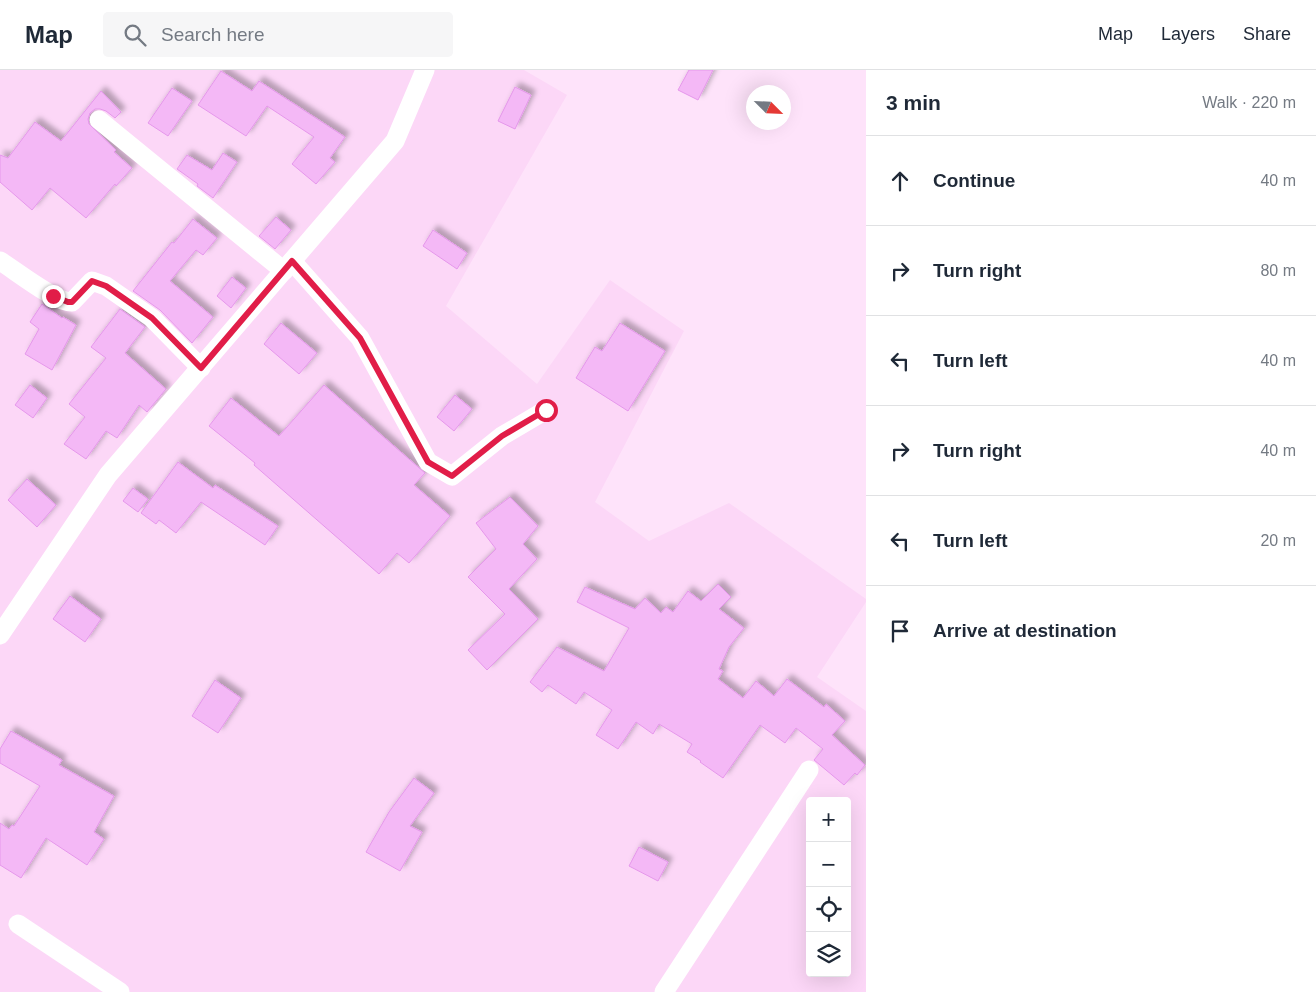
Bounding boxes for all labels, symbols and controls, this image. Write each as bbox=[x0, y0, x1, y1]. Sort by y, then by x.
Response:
search box bbox=[103, 12, 453, 57]
text: Map bbox=[25, 21, 73, 48]
icon: search bbox=[121, 21, 149, 49]
text: Search here bbox=[161, 24, 265, 45]
text: Map bbox=[1098, 24, 1133, 44]
text: Layers bbox=[1161, 24, 1215, 44]
text: Share bbox=[1243, 24, 1291, 44]
north arrow bbox=[746, 85, 791, 130]
text: 3 min bbox=[886, 91, 941, 114]
text: Walk · 220 m bbox=[1202, 94, 1296, 111]
icon: ahead bbox=[886, 167, 914, 195]
text: Continue bbox=[933, 170, 1015, 191]
text: 40 m bbox=[1260, 172, 1296, 189]
icon: right bbox=[886, 257, 914, 285]
text: Turn right bbox=[933, 260, 1021, 281]
text: 80 m bbox=[1260, 262, 1296, 279]
route end bbox=[42, 285, 65, 308]
icon: left bbox=[886, 347, 914, 375]
text: Turn left bbox=[933, 350, 1008, 371]
text: 40 m bbox=[1260, 352, 1296, 369]
route start bbox=[535, 399, 558, 422]
icon: right bbox=[886, 437, 914, 465]
text: Turn right bbox=[933, 440, 1021, 461]
text: 40 m bbox=[1260, 442, 1296, 459]
icon: left bbox=[886, 527, 914, 555]
text: Turn left bbox=[933, 530, 1008, 551]
text: 20 m bbox=[1260, 532, 1296, 549]
icon: arrive bbox=[886, 617, 914, 645]
text: Arrive at destination bbox=[933, 620, 1117, 641]
map controls bbox=[806, 797, 851, 977]
button: + bbox=[806, 797, 851, 842]
button: − bbox=[806, 842, 851, 887]
button: locate bbox=[806, 887, 851, 932]
button: layers bbox=[806, 932, 851, 977]

